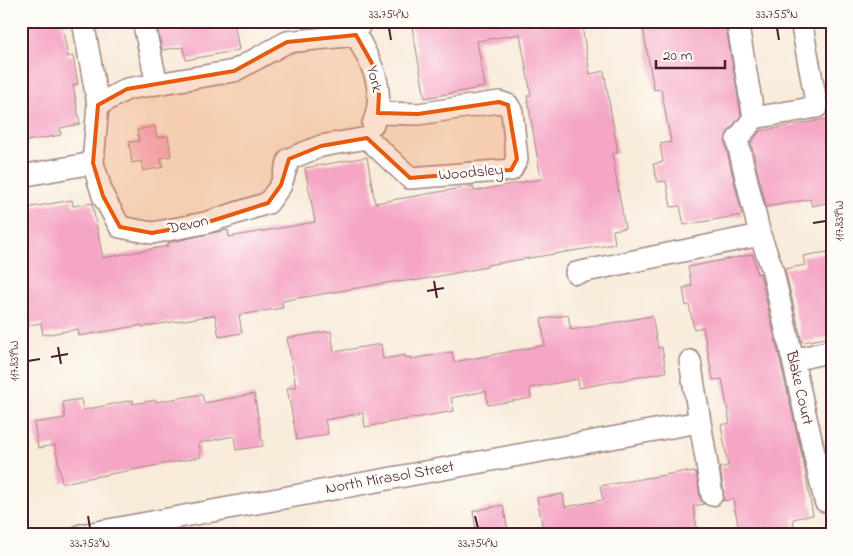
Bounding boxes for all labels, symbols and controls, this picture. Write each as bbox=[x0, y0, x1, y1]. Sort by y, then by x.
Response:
text: 33.754°N bbox=[369, 6, 409, 24]
text: 33.755°N bbox=[756, 6, 798, 24]
scale bar bbox=[656, 38, 724, 70]
text: 20 m bbox=[663, 45, 693, 67]
street label: York bbox=[359, 63, 389, 96]
street label: Woodsley bbox=[438, 158, 504, 188]
text: 117.839°W bbox=[831, 201, 849, 241]
street label: Devon bbox=[164, 209, 211, 241]
text: 117.839°W bbox=[6, 341, 24, 381]
street label: Blake Court bbox=[779, 347, 819, 428]
street label: North Mirasol Street bbox=[324, 455, 457, 501]
text: 33.753°N bbox=[70, 535, 110, 553]
text: 33.754°N bbox=[458, 535, 498, 553]

